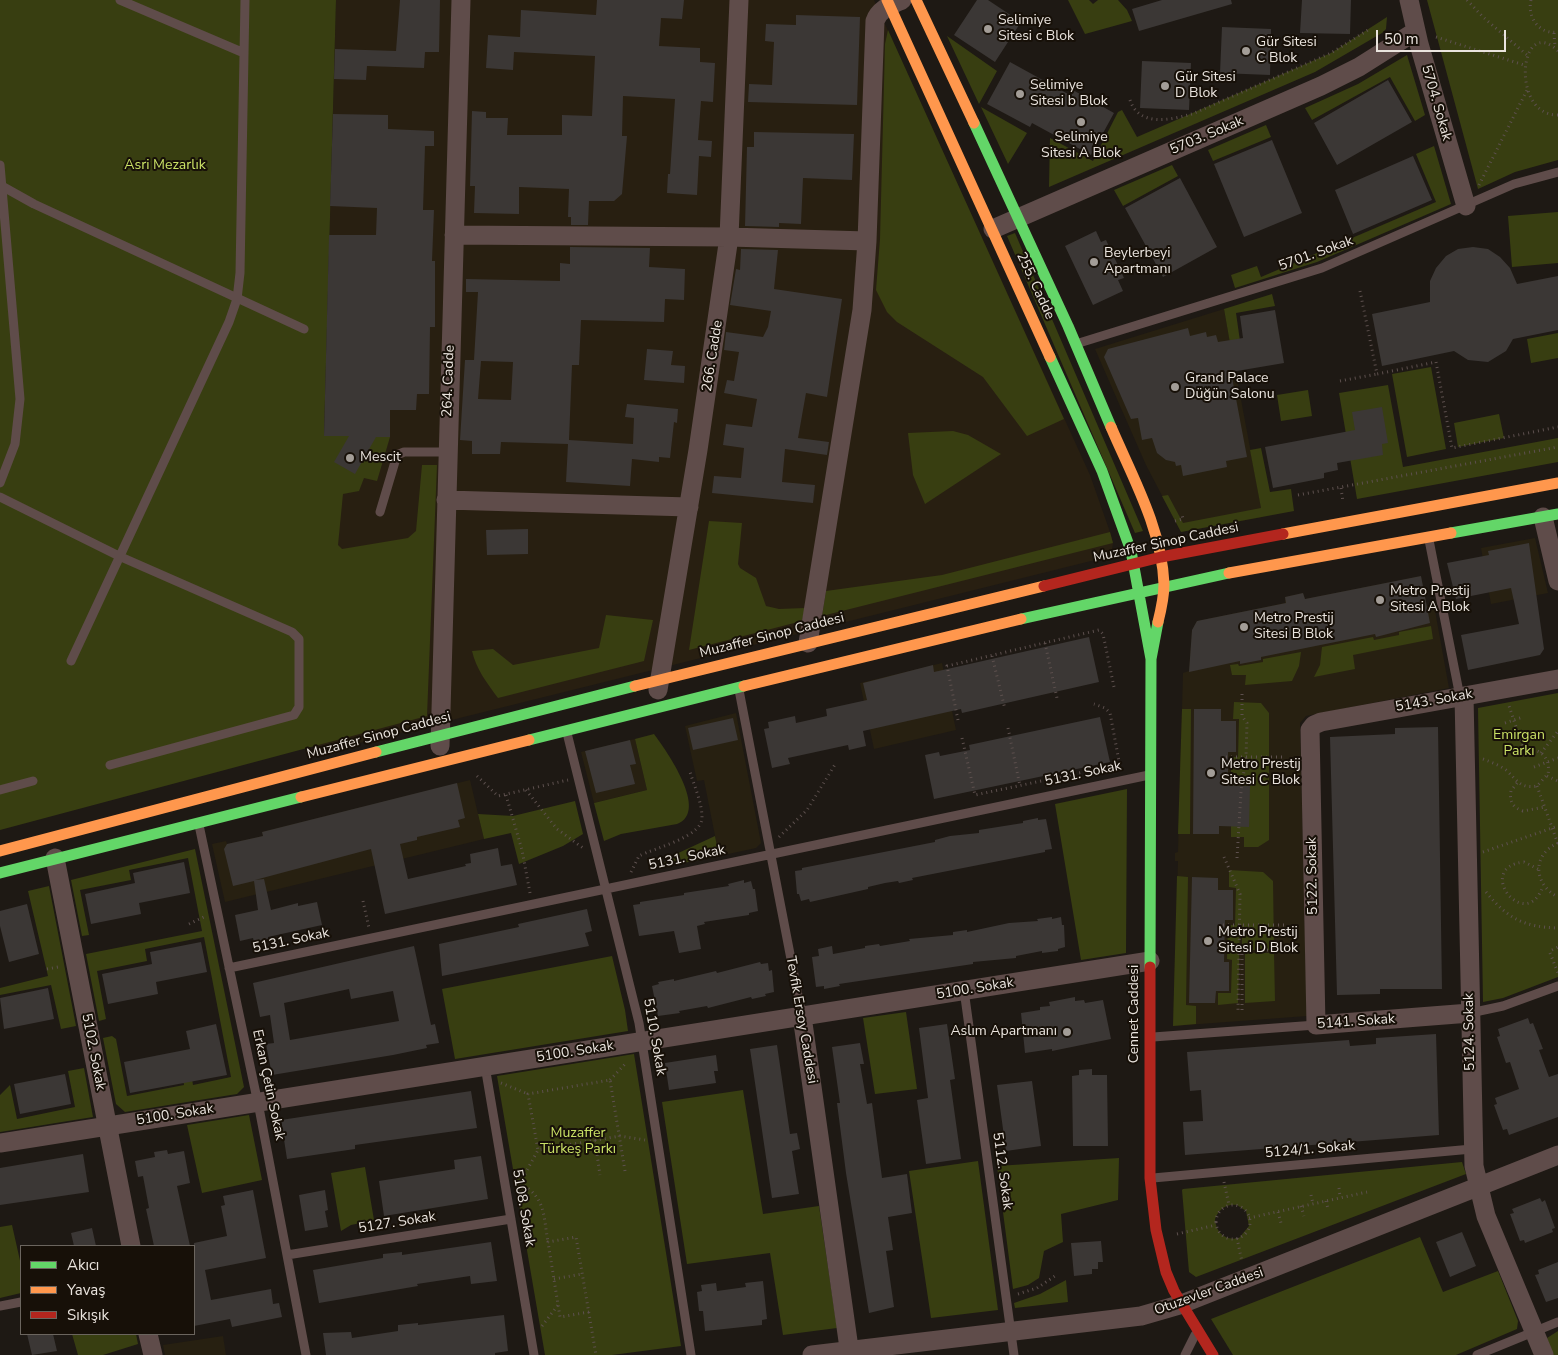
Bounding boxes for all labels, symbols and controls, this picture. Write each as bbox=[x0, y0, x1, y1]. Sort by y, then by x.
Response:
place label: Selimiye Sitesi c Blok bbox=[998, 13, 1074, 46]
scale bar bbox=[1378, 20, 1508, 52]
marker: Selimiye Sitesi c Blok bbox=[982, 23, 994, 35]
text: 50 m bbox=[1384, 29, 1419, 49]
place label: Gür Sitesi C Blok bbox=[1256, 35, 1317, 68]
marker: Gür Sitesi C Blok bbox=[1240, 45, 1252, 57]
street label: 5704. Sokak bbox=[1417, 63, 1455, 143]
place label: Gür Sitesi D Blok bbox=[1175, 70, 1236, 102]
place label: Selimiye Sitesi b Blok bbox=[1030, 78, 1108, 110]
marker: Gür Sitesi D Blok bbox=[1159, 80, 1171, 92]
marker: Selimiye Sitesi b Blok bbox=[1014, 88, 1026, 100]
street label: 5703. Sokak bbox=[1168, 113, 1246, 159]
marker: Selimiye Sitesi A Blok bbox=[1075, 116, 1087, 128]
place label: Selimiye Sitesi A Blok bbox=[1041, 130, 1121, 162]
park label: Asri Mezarlık bbox=[124, 158, 206, 174]
street label: 5701. Sokak bbox=[1276, 233, 1356, 275]
place label: Beylerbeyi Apartmanı bbox=[1104, 246, 1171, 278]
street label: 255. Cadde bbox=[1012, 250, 1058, 322]
marker: Beylerbeyi Apartmanı bbox=[1088, 256, 1100, 268]
street label: 266. Cadde bbox=[699, 319, 727, 393]
street label: 264. Cadde bbox=[439, 345, 459, 417]
place label: Grand Palace Düğün Salonu bbox=[1185, 371, 1275, 404]
marker: Grand Palace Düğün Salonu bbox=[1169, 381, 1181, 393]
place label: Mescit bbox=[360, 450, 401, 466]
marker: Mescit bbox=[344, 452, 356, 464]
street label: Muzaffer Sinop Caddesi bbox=[1092, 519, 1240, 567]
place label: Metro Prestij Sitesi A Blok bbox=[1390, 584, 1470, 616]
marker: Metro Prestij Sitesi A Blok bbox=[1374, 594, 1386, 606]
street label: Muzaffer Sinop Caddesi bbox=[698, 610, 846, 662]
place label: Metro Prestij Sitesi B Blok bbox=[1254, 611, 1334, 644]
marker: Metro Prestij Sitesi B Blok bbox=[1238, 621, 1250, 633]
street label: 5143. Sokak bbox=[1394, 686, 1474, 716]
street label: Muzaffer Sinop Caddesi bbox=[305, 709, 453, 763]
park label: Emirgan Parkı bbox=[1493, 728, 1545, 760]
place label: Metro Prestij Sitesi C Blok bbox=[1221, 757, 1301, 790]
street label: 5131. Sokak bbox=[1043, 758, 1123, 790]
marker: Metro Prestij Sitesi C Blok bbox=[1205, 767, 1217, 779]
street label: 5122. Sokak bbox=[1304, 837, 1322, 915]
street label: 5131. Sokak bbox=[647, 842, 727, 874]
street label: 5131. Sokak bbox=[251, 925, 331, 957]
place label: Metro Prestij Sitesi D Blok bbox=[1218, 925, 1298, 958]
marker: Metro Prestij Sitesi D Blok bbox=[1202, 935, 1214, 947]
street label: Tevfik Ersoy Caddesi bbox=[782, 955, 820, 1085]
street label: Cennet Caddesi bbox=[1127, 965, 1143, 1063]
street label: 5100. Sokak bbox=[935, 975, 1015, 1003]
street label: 5124. Sokak bbox=[1461, 993, 1479, 1071]
street label: 5110. Sokak bbox=[639, 997, 669, 1077]
street label: 5141. Sokak bbox=[1316, 1011, 1396, 1033]
street label: 5102. Sokak bbox=[77, 1012, 109, 1092]
place label: Aslım Apartmanı bbox=[951, 1024, 1057, 1040]
marker: Aslım Apartmanı bbox=[1061, 1026, 1073, 1038]
street label: Erkan Çetin Sokak bbox=[248, 1028, 288, 1142]
street label: 5100. Sokak bbox=[535, 1038, 615, 1066]
street label: 5100. Sokak bbox=[135, 1101, 215, 1129]
park label: Muzaffer Türkeş Parkı bbox=[540, 1126, 616, 1158]
street label: 5112. Sokak bbox=[988, 1131, 1016, 1211]
street label: 5124/1. Sokak bbox=[1264, 1138, 1356, 1162]
street label: 5108. Sokak bbox=[508, 1168, 538, 1248]
street label: 5127. Sokak bbox=[357, 1209, 437, 1237]
legend bbox=[20, 1245, 195, 1335]
text: Akıcı bbox=[67, 1255, 99, 1275]
street label: Otuzevler Caddesi bbox=[1152, 1264, 1266, 1320]
text: Yavaş bbox=[67, 1280, 105, 1300]
text: Sıkışık bbox=[67, 1305, 109, 1325]

